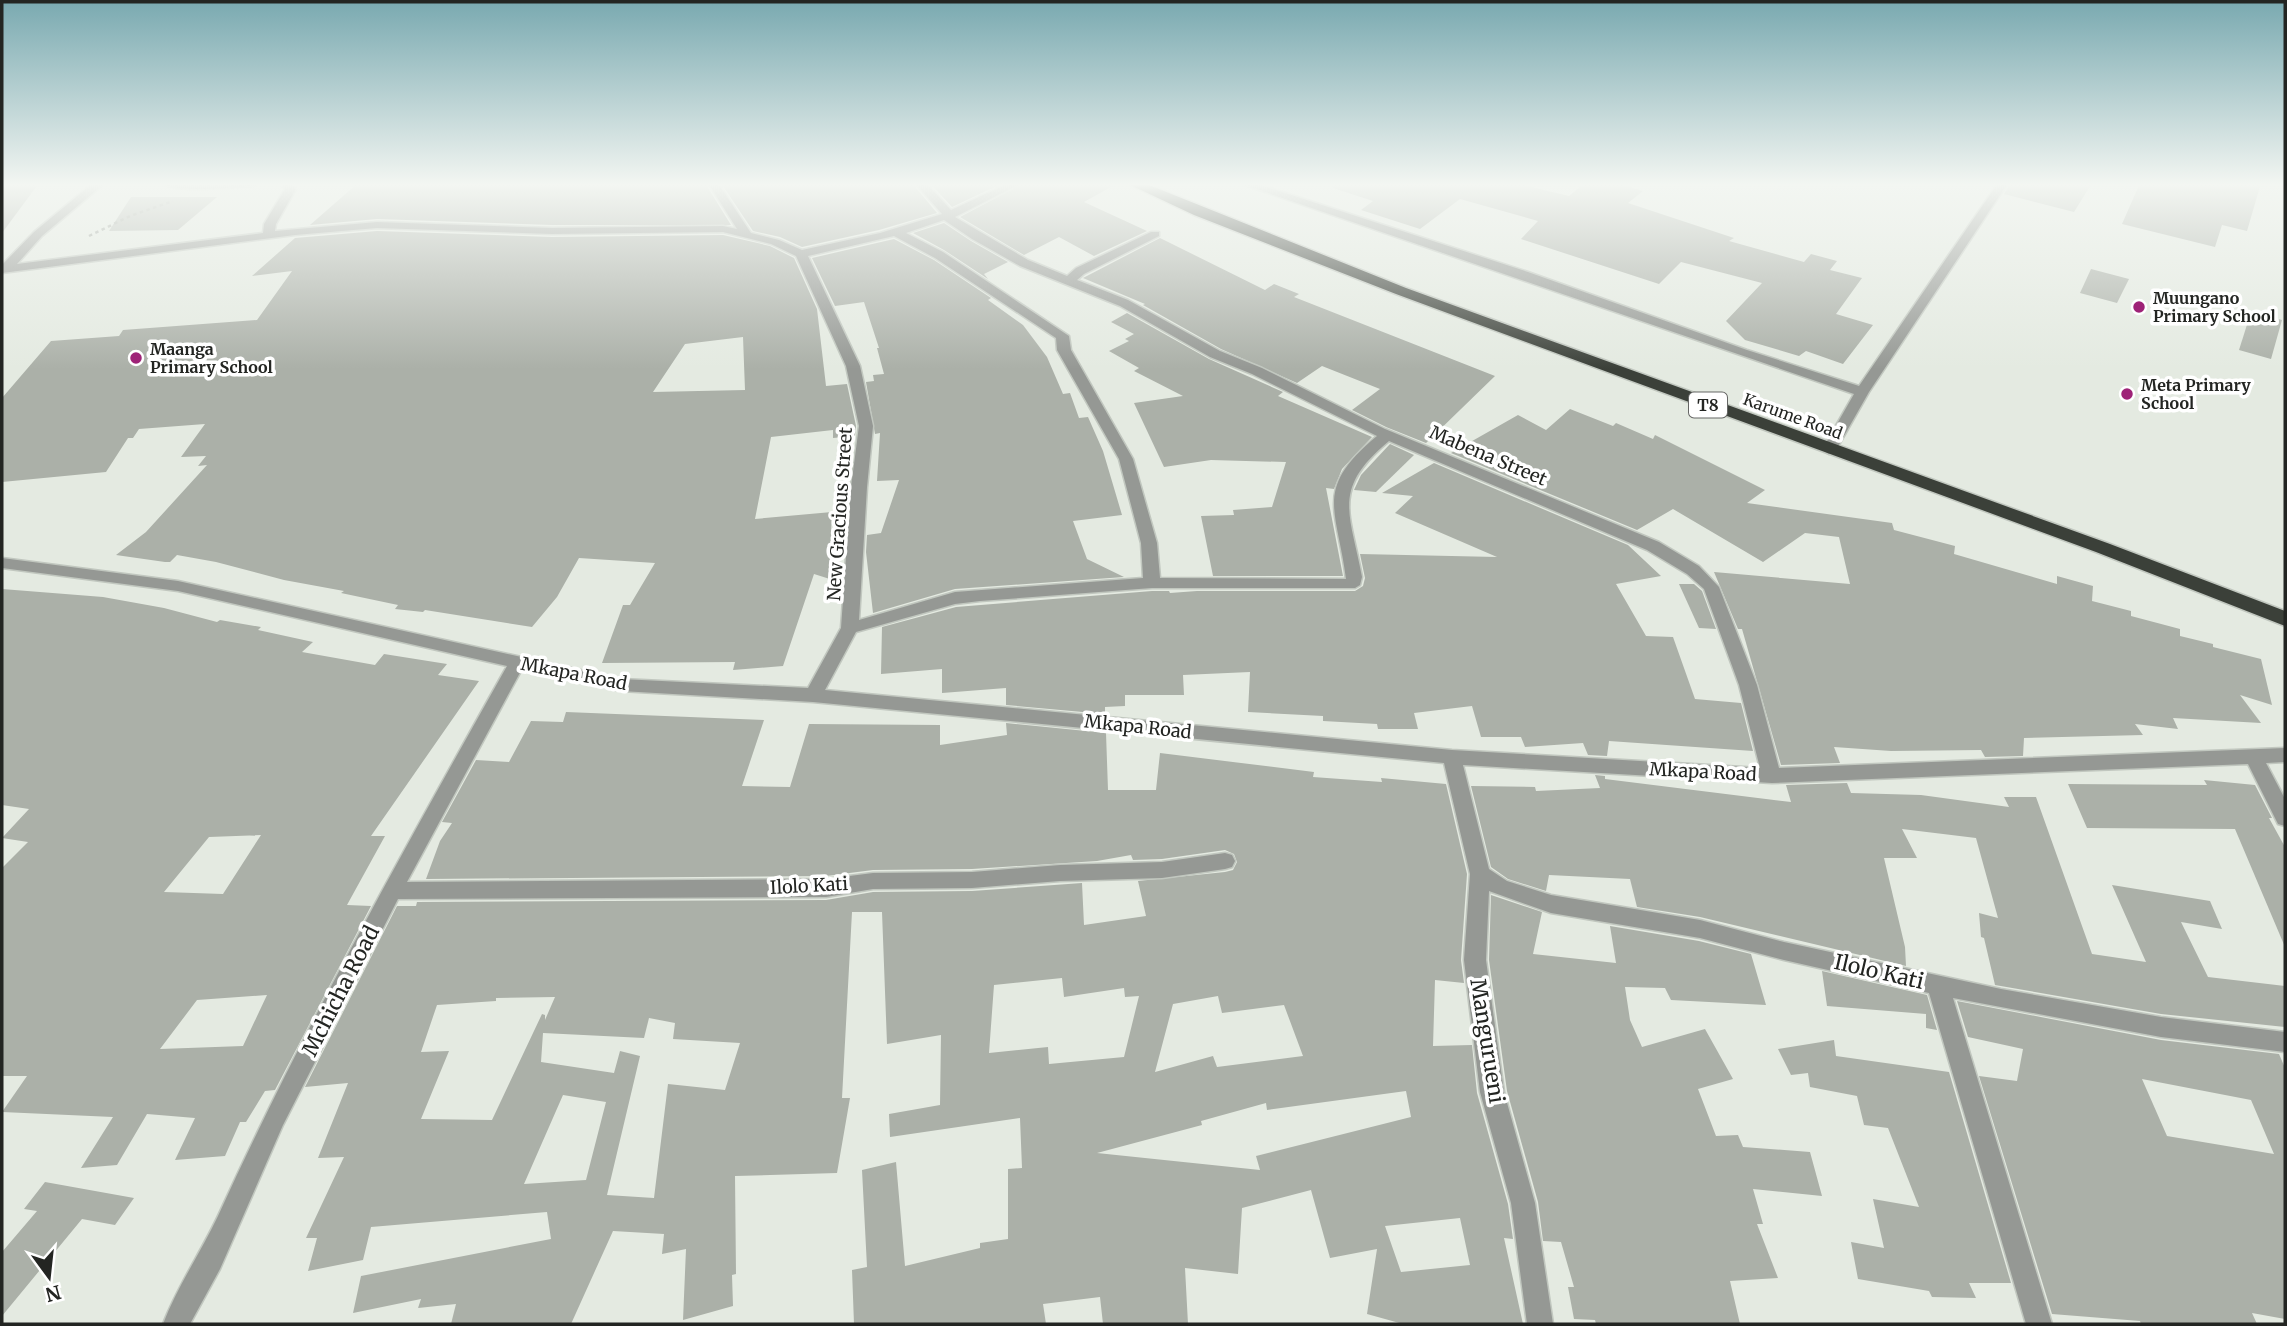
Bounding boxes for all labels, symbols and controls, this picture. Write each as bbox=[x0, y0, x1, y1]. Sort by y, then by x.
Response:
place label: Muungano Primary School bbox=[2153, 288, 2276, 326]
marker: Muungano Primary School bbox=[2131, 299, 2147, 315]
place label: Maanga Primary School bbox=[150, 339, 273, 377]
marker: Maanga Primary School bbox=[128, 350, 144, 366]
place label: Meta Primary School bbox=[2141, 375, 2251, 413]
marker: Meta Primary School bbox=[2119, 386, 2135, 402]
street label: Karume Road bbox=[1741, 389, 1846, 443]
road number: T8 bbox=[1689, 392, 1727, 418]
street label: Mabena Street bbox=[1426, 420, 1550, 491]
street label: New Gracious Street bbox=[822, 426, 857, 602]
street label: Mkapa Road bbox=[519, 652, 629, 695]
street label: Mkapa Road bbox=[1083, 709, 1193, 744]
street label: Mkapa Road bbox=[1649, 757, 1758, 786]
street label: Ilolo Kati bbox=[769, 872, 849, 899]
street label: Mchicha Road bbox=[296, 921, 385, 1061]
street label: Ilolo Kati bbox=[1832, 948, 1927, 995]
street label: Mangurueni bbox=[1464, 977, 1511, 1105]
north arrow bbox=[14, 1242, 84, 1312]
text: N bbox=[43, 1280, 64, 1307]

